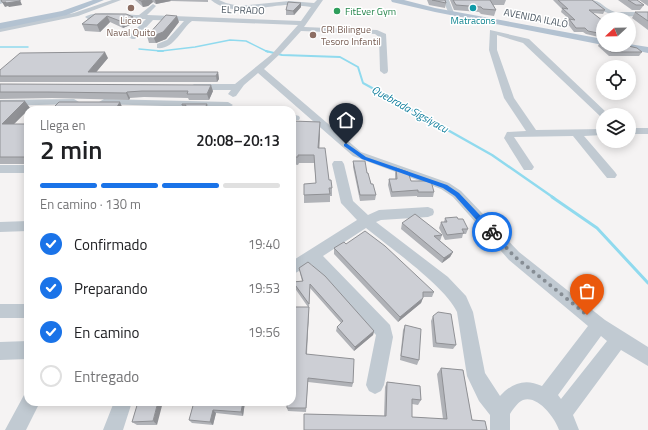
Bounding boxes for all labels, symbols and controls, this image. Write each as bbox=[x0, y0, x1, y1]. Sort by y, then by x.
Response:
street label: EL PRADO bbox=[221, 2, 265, 18]
marker: Liceo Naval Quito bbox=[126, 3, 136, 13]
marker: Matracons bbox=[468, 3, 478, 13]
place label: FitEver Gym bbox=[345, 4, 396, 19]
street label: AVENIDA ILALÓ bbox=[503, 4, 570, 32]
marker: FitEver Gym bbox=[332, 6, 342, 16]
north arrow bbox=[596, 12, 636, 52]
map controls bbox=[596, 12, 636, 148]
place label: Liceo Naval Quito bbox=[107, 13, 155, 40]
place label: Matracons bbox=[451, 13, 496, 28]
place label: CRI Bilingue Tesoro Infantil bbox=[321, 22, 381, 49]
marker: CRI Bilingue Tesoro Infantil bbox=[308, 30, 318, 40]
button: locate bbox=[596, 60, 636, 100]
water label: Quebrada Sigsiyacu bbox=[369, 81, 453, 137]
pin bbox=[329, 103, 363, 144]
button: layers bbox=[596, 108, 636, 148]
icon: home bbox=[335, 109, 357, 131]
text: Llega en bbox=[40, 115, 85, 135]
text: 20:08–20:13 bbox=[196, 129, 280, 152]
text: 2 min bbox=[40, 130, 103, 169]
text: En camino · 130 m bbox=[40, 194, 141, 214]
courier bbox=[472, 212, 512, 252]
icon: bike bbox=[481, 221, 503, 243]
icon: check bbox=[40, 233, 62, 255]
text: Confirmado bbox=[74, 233, 147, 256]
text: 19:40 bbox=[248, 234, 280, 254]
pin bbox=[570, 274, 604, 315]
icon: check bbox=[40, 277, 62, 299]
text: Preparando bbox=[74, 277, 148, 300]
text: 19:53 bbox=[248, 278, 280, 298]
icon: bag bbox=[576, 280, 598, 302]
icon: check bbox=[40, 321, 62, 343]
text: En camino bbox=[74, 321, 140, 344]
text: 19:56 bbox=[248, 322, 280, 342]
text: Entregado bbox=[74, 365, 139, 388]

